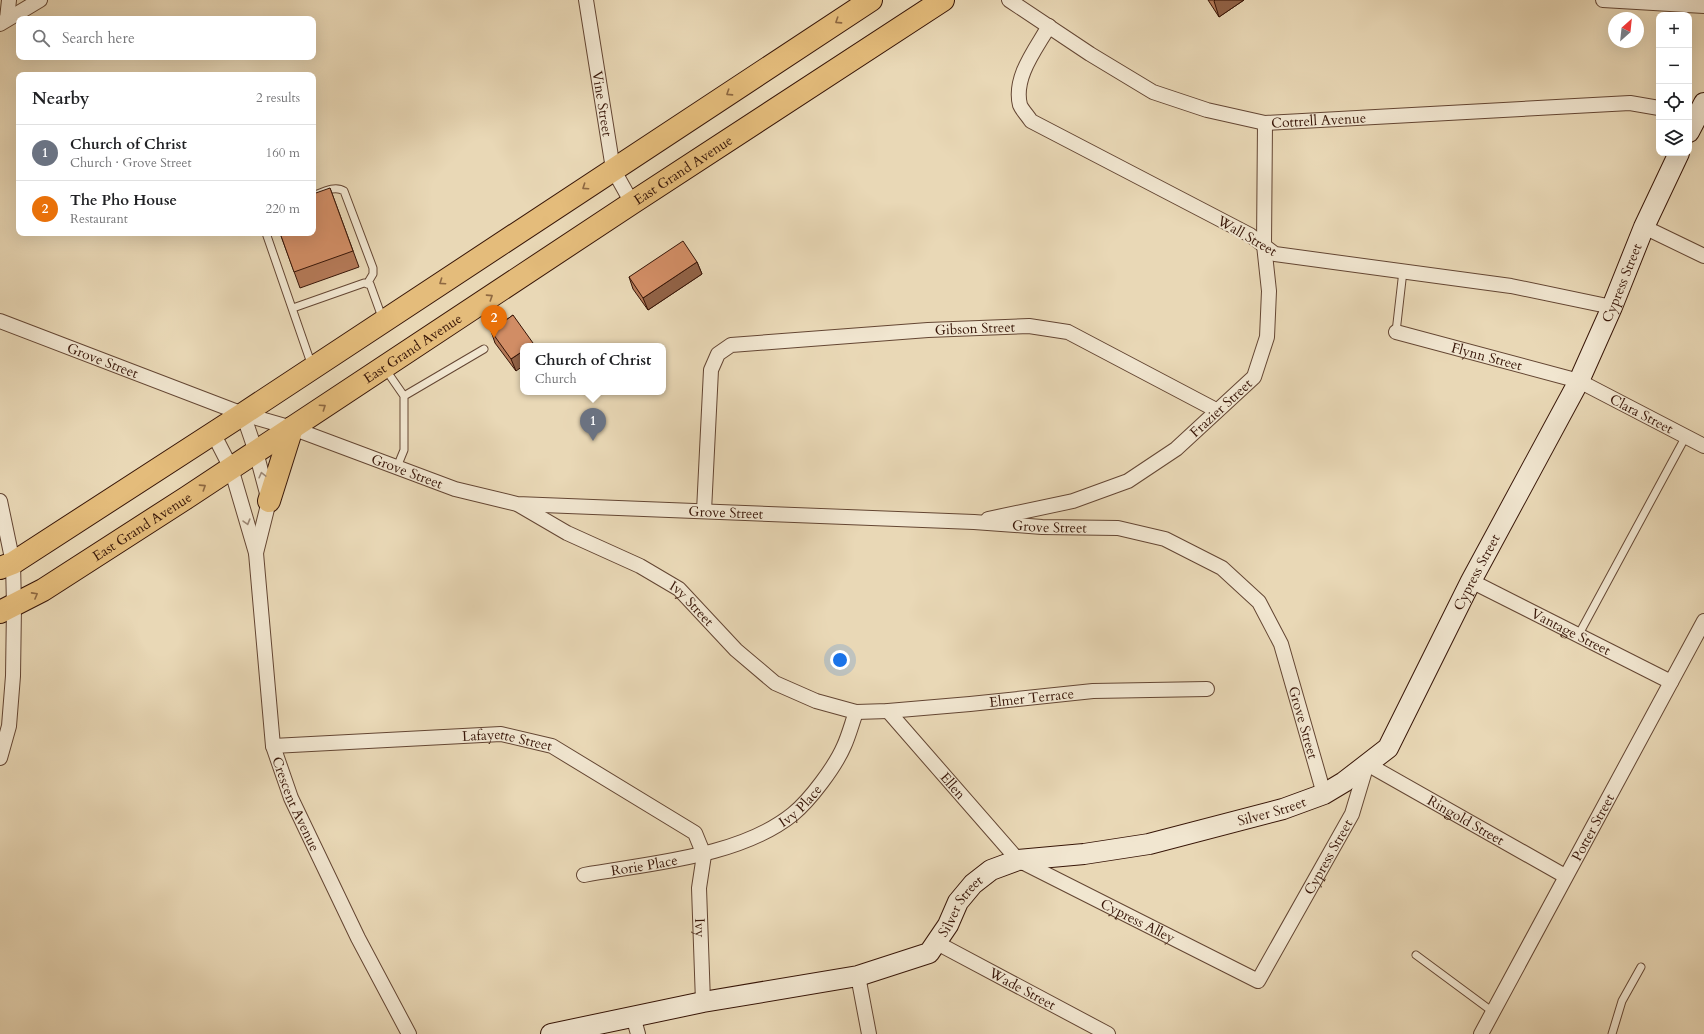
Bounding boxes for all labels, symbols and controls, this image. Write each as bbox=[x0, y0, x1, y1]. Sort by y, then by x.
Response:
north arrow bbox=[1608, 12, 1644, 48]
map controls bbox=[1656, 12, 1692, 156]
button: + bbox=[1656, 12, 1692, 48]
search box bbox=[16, 16, 316, 60]
one-way arrow bbox=[835, 17, 842, 24]
icon: search bbox=[30, 27, 52, 49]
text: Search here bbox=[62, 28, 135, 48]
button: − bbox=[1656, 48, 1692, 84]
street label: Vine Street bbox=[588, 70, 617, 138]
button: locate bbox=[1656, 84, 1692, 120]
text: Nearby bbox=[32, 87, 89, 110]
one-way arrow bbox=[726, 88, 733, 95]
text: 2 results bbox=[256, 89, 300, 107]
street label: Cottrell Avenue bbox=[1271, 108, 1367, 132]
button: layers bbox=[1656, 120, 1692, 156]
street label: East Grand Avenue bbox=[630, 130, 736, 209]
text: Church of Christ bbox=[70, 134, 187, 154]
text: 1 bbox=[42, 144, 48, 162]
text: 160 m bbox=[266, 144, 300, 162]
text: Church · Grove Street bbox=[70, 154, 192, 172]
one-way arrow bbox=[583, 182, 590, 189]
text: The Pho House bbox=[70, 190, 177, 210]
text: 2 bbox=[42, 200, 48, 218]
text: 220 m bbox=[266, 200, 300, 218]
text: Restaurant bbox=[70, 210, 128, 228]
street label: Wall Street bbox=[1213, 211, 1281, 261]
street label: Cypress Street bbox=[1597, 240, 1646, 325]
one-way arrow bbox=[439, 277, 446, 285]
one-way arrow bbox=[486, 294, 493, 301]
pin: 2 bbox=[481, 305, 507, 338]
street label: East Grand Avenue bbox=[360, 309, 466, 388]
street label: Gibson Street bbox=[934, 317, 1016, 339]
street label: Grove Street bbox=[64, 338, 142, 383]
street label: Flynn Street bbox=[1449, 338, 1525, 375]
popup bbox=[520, 343, 666, 395]
text: Church of Christ bbox=[535, 350, 651, 370]
text: Church bbox=[535, 370, 577, 388]
street label: Frazier Street bbox=[1186, 374, 1256, 441]
street label: Clara Street bbox=[1607, 389, 1677, 438]
one-way arrow bbox=[319, 404, 326, 412]
pin: 1 bbox=[580, 408, 606, 441]
street label: Grove Street bbox=[369, 449, 446, 493]
one-way arrow bbox=[258, 471, 267, 478]
one-way arrow bbox=[199, 484, 206, 491]
street label: East Grand Avenue bbox=[89, 487, 195, 565]
street label: Grove Street bbox=[688, 501, 764, 523]
street label: Grove Street bbox=[1012, 515, 1088, 537]
one-way arrow bbox=[242, 518, 251, 525]
street label: Cypress Street bbox=[1448, 530, 1504, 614]
street label: Ivy Street bbox=[666, 576, 719, 631]
one-way arrow bbox=[31, 592, 38, 599]
street label: Vantage Street bbox=[1528, 604, 1614, 660]
your location bbox=[830, 650, 850, 670]
street label: Elmer Terrace bbox=[988, 684, 1075, 711]
street label: Grove Street bbox=[1284, 684, 1323, 762]
street label: Lafayette Street bbox=[462, 725, 555, 755]
street label: Crescent Avenue bbox=[268, 754, 325, 854]
street label: Ellen bbox=[936, 768, 970, 803]
street label: Ivy Place bbox=[775, 780, 826, 831]
street label: Potter Street bbox=[1567, 790, 1619, 864]
street label: Ringold Street bbox=[1424, 791, 1508, 850]
street label: Silver Street bbox=[1235, 792, 1309, 830]
street label: Cypress Street bbox=[1299, 815, 1357, 898]
street label: Rorie Place bbox=[610, 850, 679, 880]
street label: Silver Street bbox=[933, 870, 987, 940]
street label: Cypress Alley bbox=[1097, 894, 1179, 947]
street label: Ivy bbox=[691, 918, 710, 938]
street label: Wade Street bbox=[985, 963, 1060, 1014]

